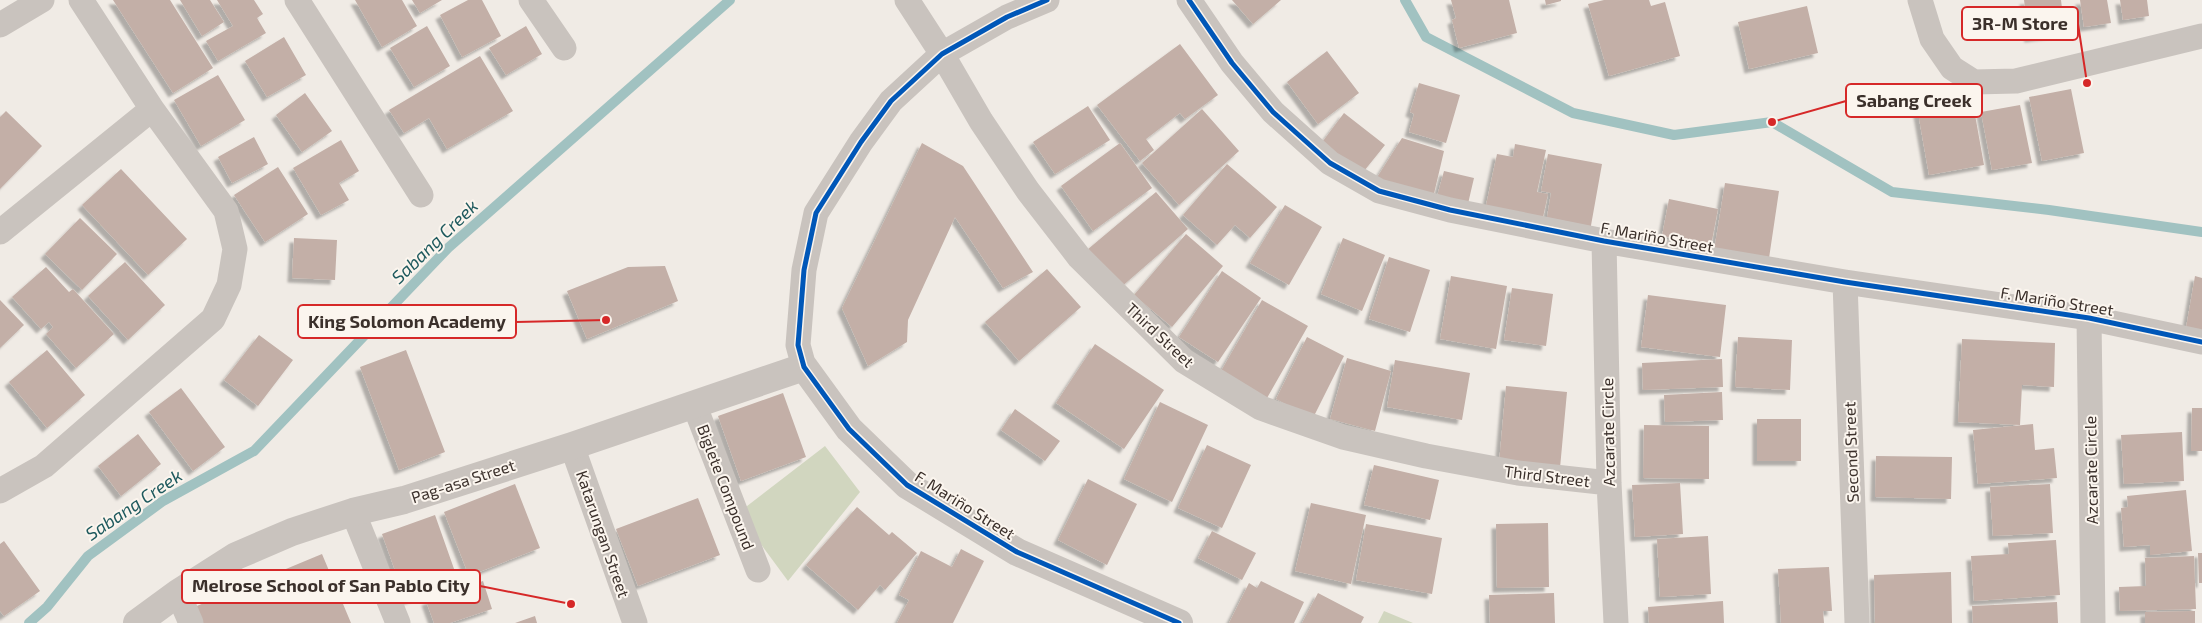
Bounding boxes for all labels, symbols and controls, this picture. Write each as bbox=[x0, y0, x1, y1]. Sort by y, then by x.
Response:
callout: 3R-M Store bbox=[1962, 7, 2078, 40]
text: 3R-M Store bbox=[1972, 12, 2068, 34]
callout: Sabang Creek bbox=[1846, 84, 1982, 117]
text: Sabang Creek bbox=[1856, 89, 1972, 111]
water label: Sabang Creek bbox=[386, 195, 482, 288]
street label: F. Mariño Street bbox=[1599, 217, 1715, 256]
street label: F. Mariño Street bbox=[1999, 282, 2115, 319]
street label: Third Street bbox=[1122, 298, 1198, 371]
callout: King Solomon Academy bbox=[298, 305, 516, 338]
text: King Solomon Academy bbox=[308, 310, 507, 332]
street label: Azcarate Circle bbox=[1597, 378, 1618, 486]
street label: Second Street bbox=[1839, 401, 1862, 503]
street label: Azcarate Circle bbox=[2080, 416, 2101, 524]
street label: Biglete Compound bbox=[694, 422, 759, 552]
street label: Pag-asa Street bbox=[409, 455, 517, 506]
street label: Third Street bbox=[1503, 461, 1591, 490]
water label: Sabang Creek bbox=[81, 464, 186, 545]
street label: F. Mariño Street bbox=[912, 466, 1019, 543]
street label: Katarungan Street bbox=[573, 468, 634, 600]
callout: Melrose School of San Pablo City bbox=[182, 570, 480, 603]
text: Melrose School of San Pablo City bbox=[192, 574, 471, 596]

